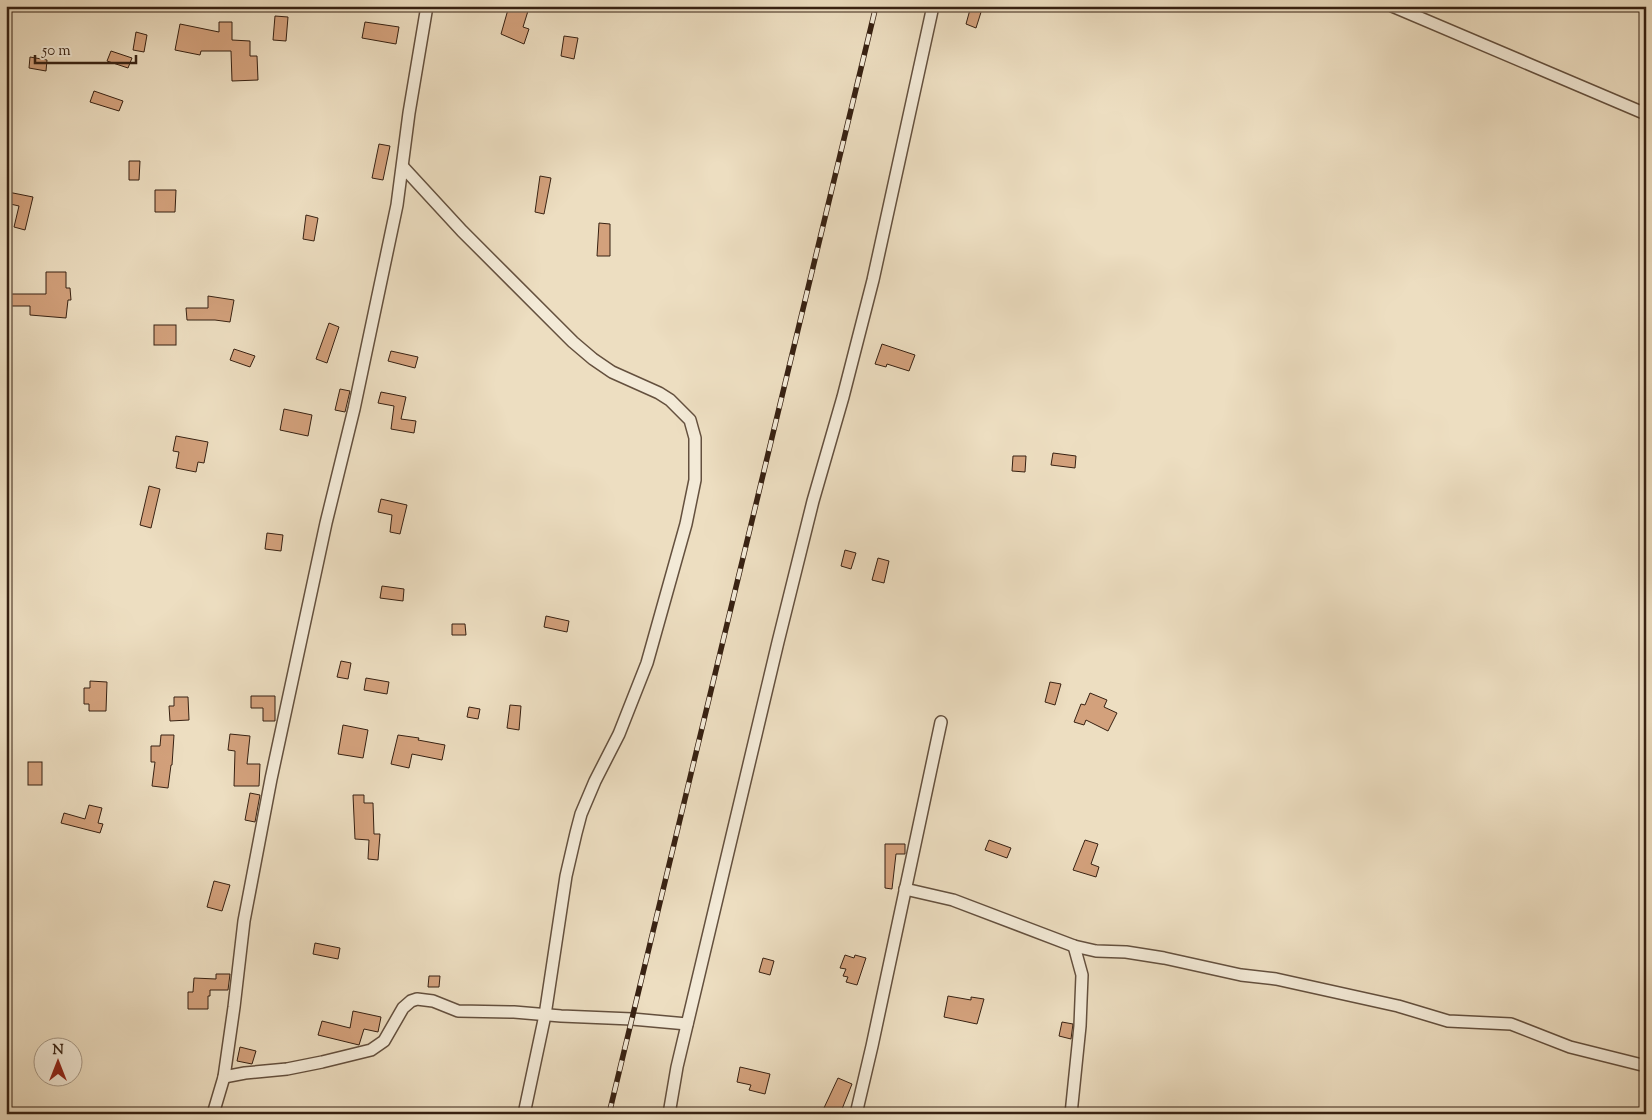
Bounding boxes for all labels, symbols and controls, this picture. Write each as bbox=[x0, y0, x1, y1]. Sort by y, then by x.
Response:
scale bar bbox=[35, 32, 136, 64]
text: 50 m bbox=[41, 41, 71, 62]
north arrow bbox=[32, 1038, 82, 1088]
text: N bbox=[52, 1041, 64, 1061]

